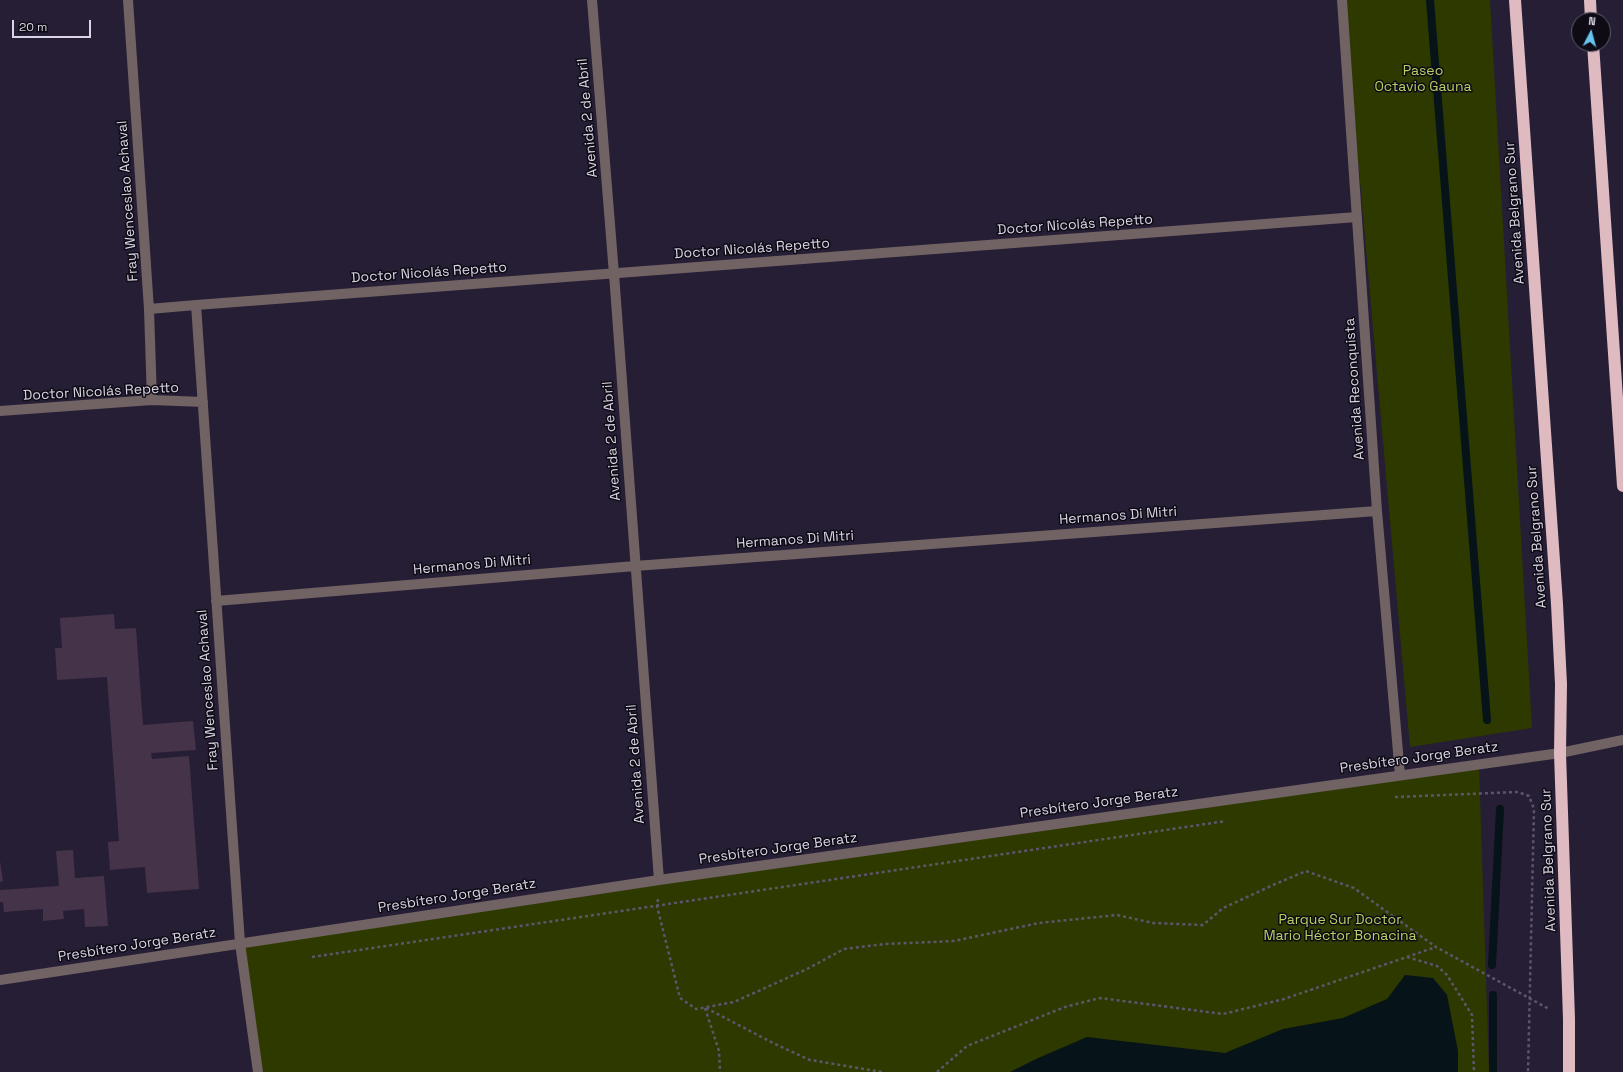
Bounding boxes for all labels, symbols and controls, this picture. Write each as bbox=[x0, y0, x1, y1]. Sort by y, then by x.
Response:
scale bar bbox=[14, 12, 93, 38]
north arrow bbox=[1571, 12, 1611, 52]
text: N bbox=[1588, 14, 1597, 28]
text: 20 m bbox=[19, 19, 47, 35]
street label: Avenida 2 de Abril bbox=[574, 58, 602, 178]
park label: Paseo Octavio Gauna bbox=[1374, 63, 1472, 96]
street label: Fray Wenceslao Achaval bbox=[114, 120, 142, 282]
street label: Avenida Belgrano Sur bbox=[1502, 141, 1528, 285]
street label: Doctor Nicolás Repetto bbox=[997, 211, 1153, 239]
street label: Doctor Nicolás Repetto bbox=[674, 235, 830, 263]
street label: Doctor Nicolás Repetto bbox=[351, 259, 507, 287]
street label: Avenida Reconquista bbox=[1342, 317, 1368, 461]
street label: Doctor Nicolás Repetto bbox=[23, 380, 179, 404]
street label: Avenida 2 de Abril bbox=[599, 381, 625, 501]
street label: Avenida Belgrano Sur bbox=[1524, 465, 1550, 609]
street label: Hermanos Di Mitri bbox=[1059, 504, 1177, 528]
street label: Hermanos Di Mitri bbox=[736, 528, 854, 552]
street label: Hermanos Di Mitri bbox=[412, 551, 532, 579]
street label: Fray Wenceslao Achaval bbox=[194, 609, 222, 771]
street label: Avenida 2 de Abril bbox=[623, 704, 649, 824]
street label: Presbítero Jorge Beratz bbox=[1339, 739, 1499, 777]
street label: Presbítero Jorge Beratz bbox=[1019, 784, 1179, 822]
street label: Avenida Belgrano Sur bbox=[1538, 788, 1560, 932]
street label: Presbítero Jorge Beratz bbox=[698, 830, 858, 868]
street label: Presbítero Jorge Beratz bbox=[377, 875, 537, 917]
park label: Parque Sur Doctor Mario Héctor Bonacina bbox=[1263, 912, 1417, 944]
street label: Presbítero Jorge Beratz bbox=[57, 924, 217, 966]

